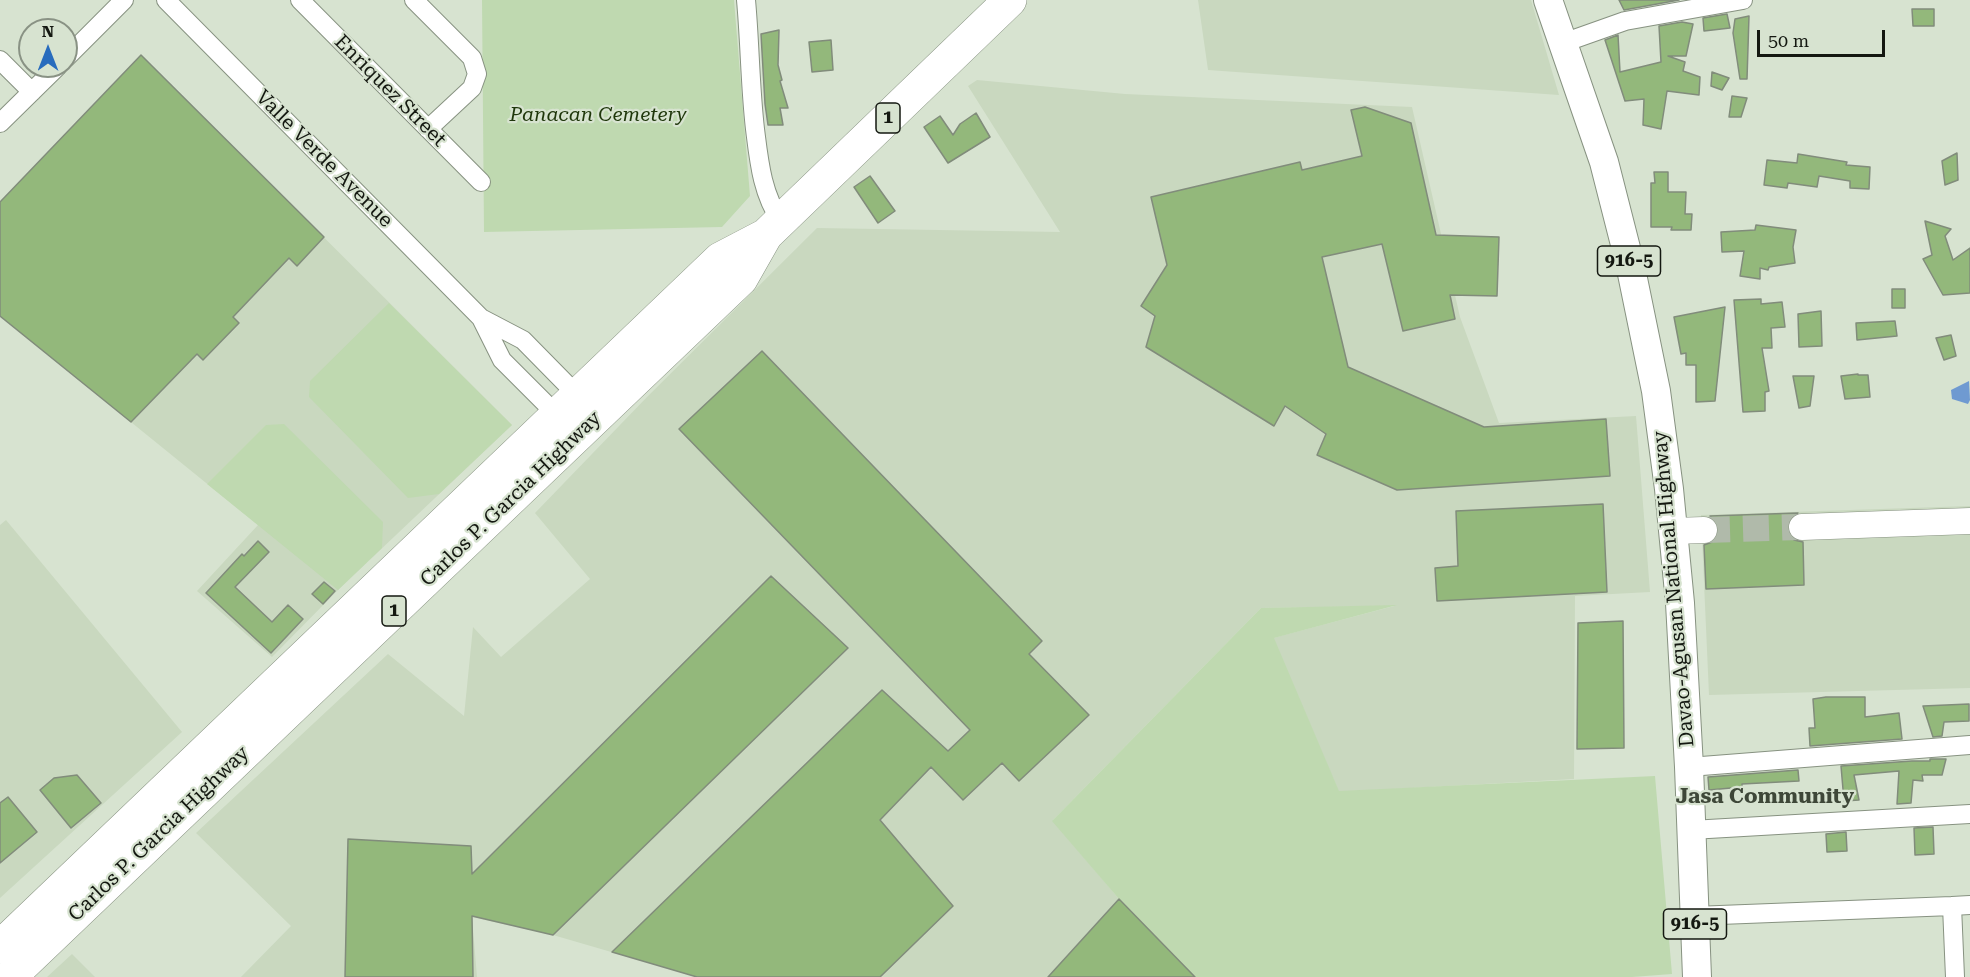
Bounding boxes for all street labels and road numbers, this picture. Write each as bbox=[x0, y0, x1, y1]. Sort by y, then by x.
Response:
street label: Enriquez Street bbox=[329, 30, 451, 152]
street label: Valle Verde Avenue bbox=[250, 85, 398, 233]
road number: 1 bbox=[876, 103, 900, 133]
road number: 916-5 bbox=[1598, 246, 1660, 276]
street label: Carlos P. Garcia Highway bbox=[416, 406, 606, 592]
street label: Davao-Agusan National Highway bbox=[1648, 430, 1700, 748]
road number: 1 bbox=[382, 596, 406, 626]
street label: Carlos P. Garcia Highway bbox=[64, 741, 254, 927]
road number: 916-5 bbox=[1664, 909, 1726, 939]

